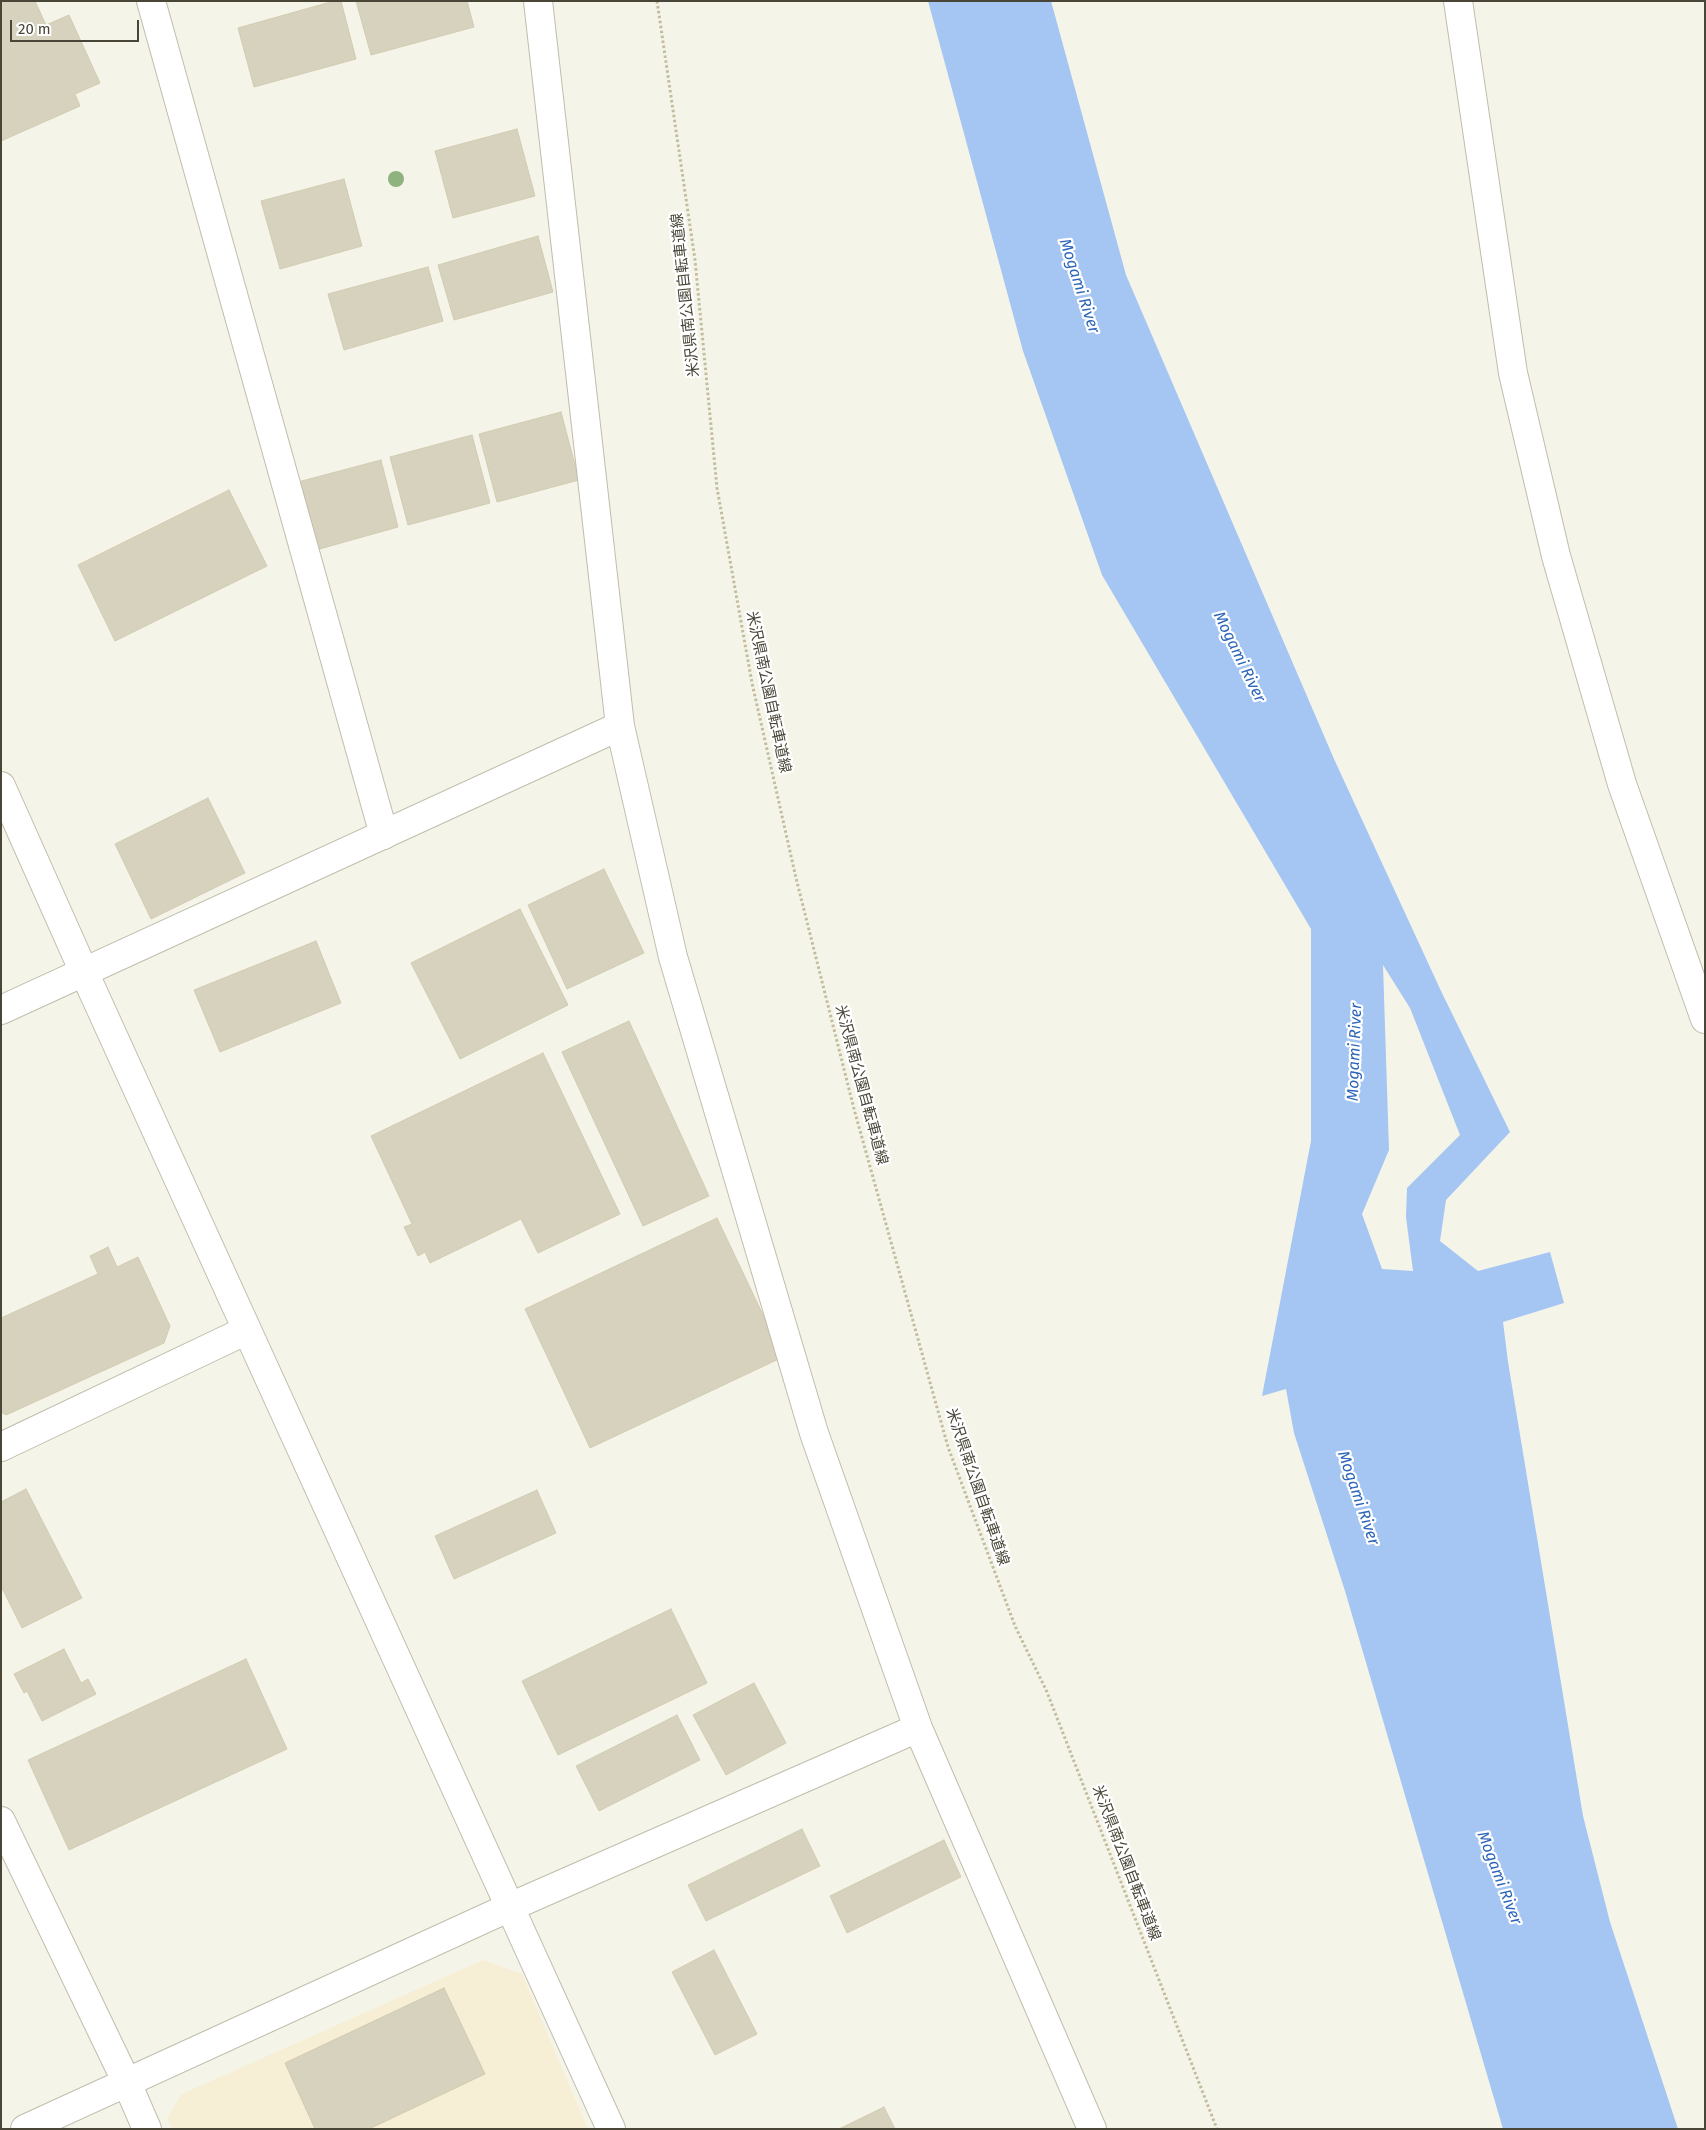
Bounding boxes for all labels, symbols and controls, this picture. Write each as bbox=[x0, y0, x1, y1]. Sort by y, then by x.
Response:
scale bar bbox=[12, 10, 141, 42]
text: 20 m bbox=[18, 20, 51, 38]
street label: 米沢県南公園自転車道線 bbox=[668, 212, 704, 378]
water label: Mogami River bbox=[1055, 236, 1103, 336]
street label: 米沢県南公園自転車道線 bbox=[742, 609, 794, 775]
water label: Mogami River bbox=[1209, 609, 1269, 705]
street label: 米沢県南公園自転車道線 bbox=[831, 1003, 891, 1167]
water label: Mogami River bbox=[1344, 1003, 1366, 1101]
street label: 米沢県南公園自転車道線 bbox=[942, 1406, 1012, 1568]
water label: Mogami River bbox=[1333, 1448, 1383, 1548]
street label: 米沢県南公園自転車道線 bbox=[1088, 1783, 1164, 1943]
water label: Mogami River bbox=[1472, 1829, 1526, 1927]

